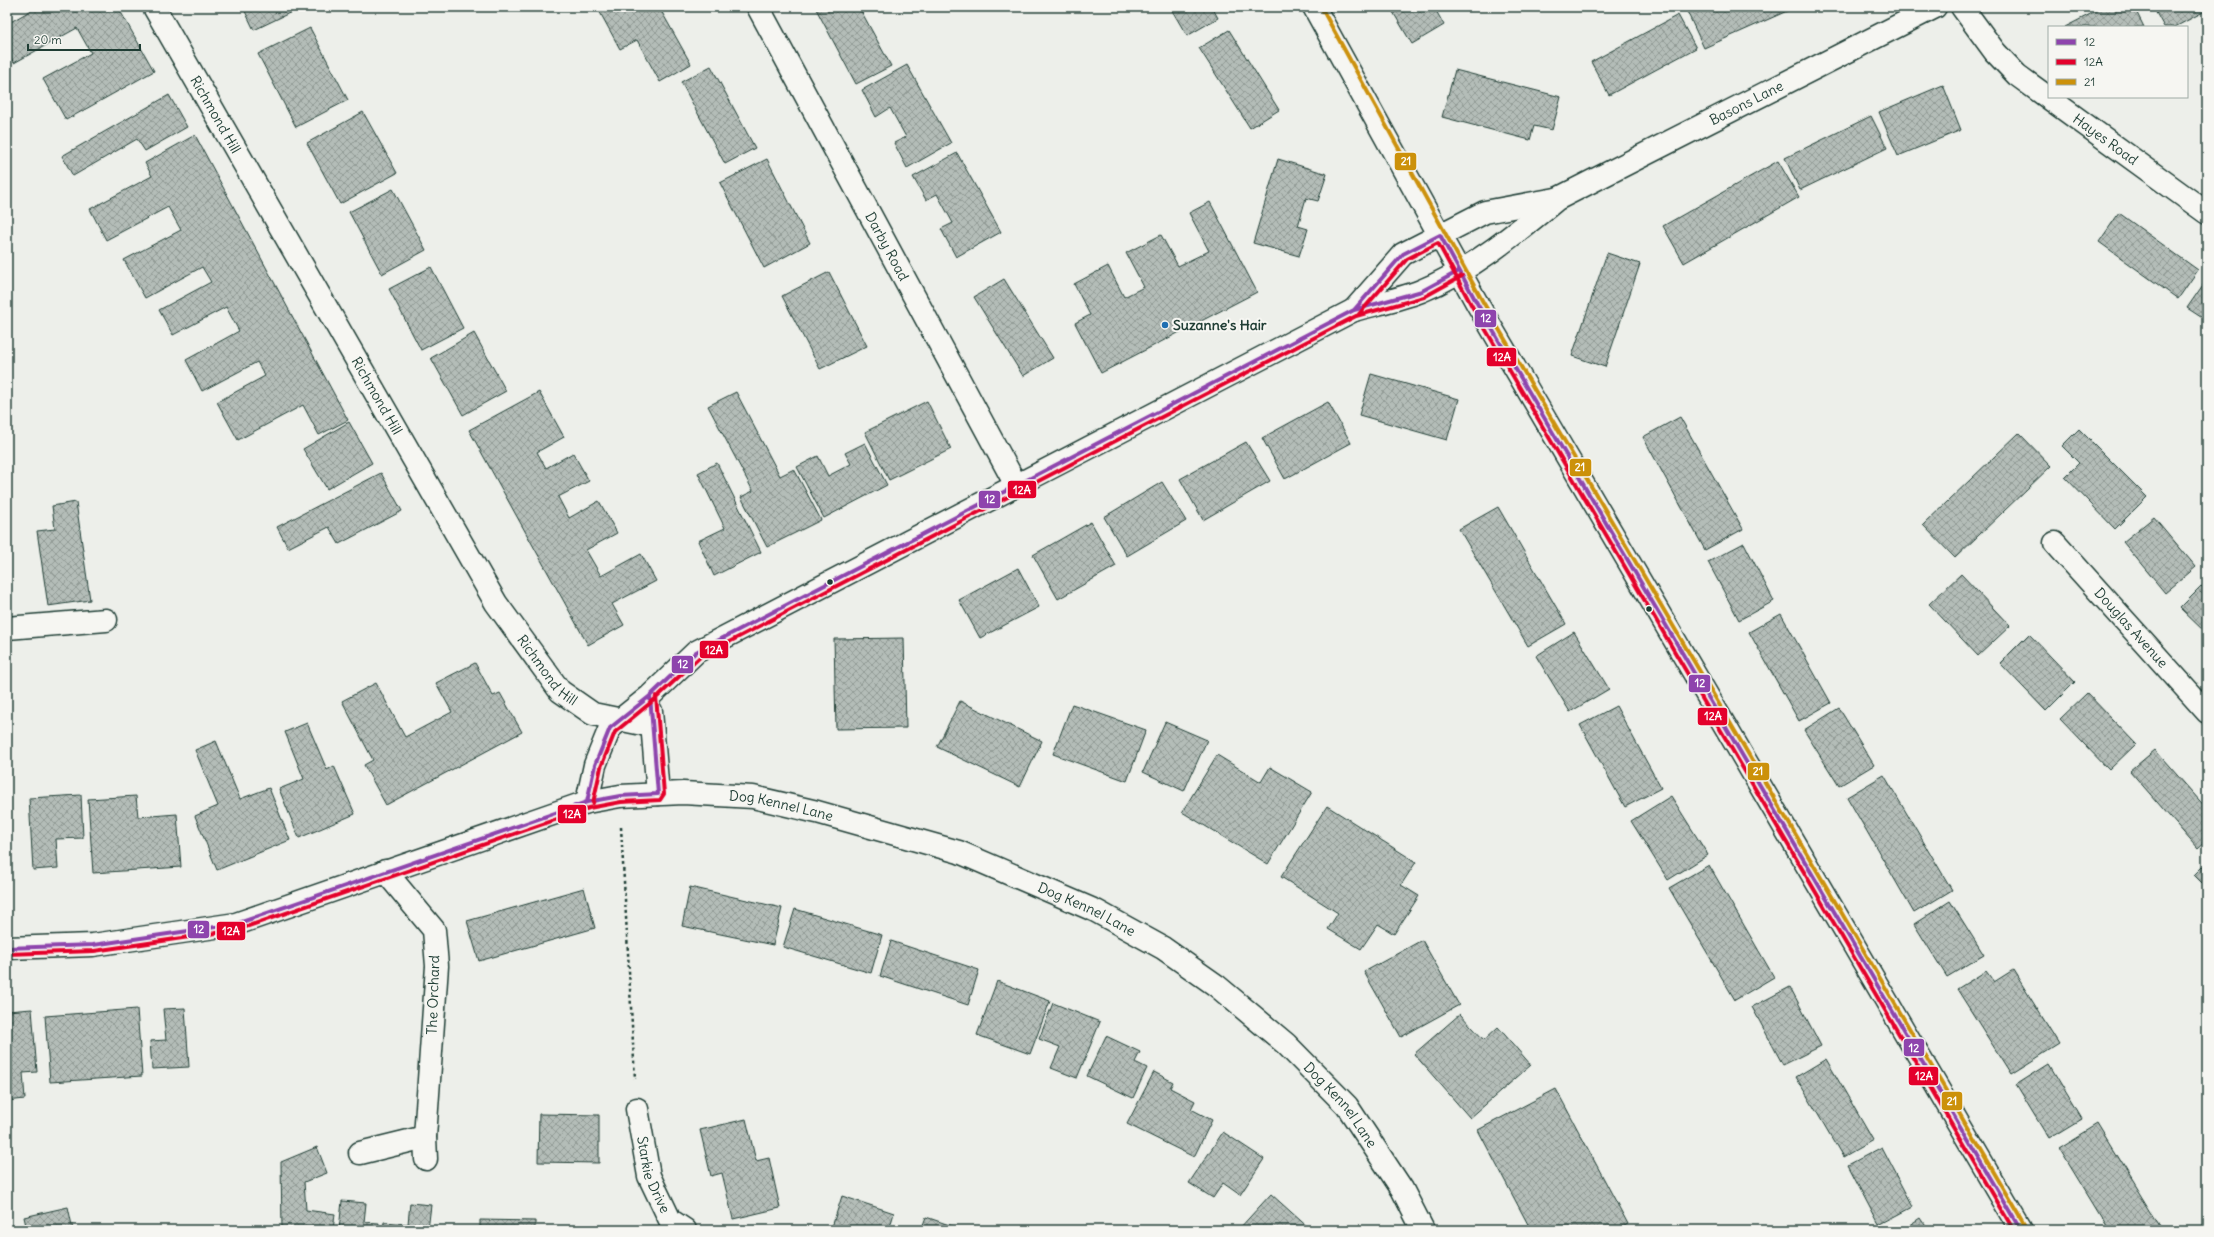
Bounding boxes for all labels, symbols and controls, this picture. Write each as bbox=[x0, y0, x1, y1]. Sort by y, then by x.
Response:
scale bar bbox=[28, 26, 140, 52]
legend bbox=[2048, 26, 2188, 98]
text: 20 m bbox=[34, 32, 62, 47]
text: 12 bbox=[2084, 34, 2096, 49]
text: 12A bbox=[2084, 54, 2103, 69]
street label: Richmond Hill bbox=[186, 73, 245, 157]
text: 21 bbox=[2084, 74, 2095, 89]
street label: Basons Lane bbox=[1706, 77, 1786, 129]
street label: Hayes Road bbox=[2069, 110, 2142, 169]
line badge: 21 bbox=[1394, 152, 1417, 171]
text: 21 bbox=[1401, 154, 1411, 168]
street label: Darby Road bbox=[861, 209, 913, 284]
line badge: 12 bbox=[1474, 309, 1497, 328]
text: 12 bbox=[1481, 311, 1491, 325]
place label: Suzanne's Hair bbox=[1173, 316, 1267, 334]
marker: Suzanne's Hair bbox=[1160, 320, 1170, 330]
line badge: 12A bbox=[1486, 347, 1517, 367]
text: 12A bbox=[1493, 350, 1511, 364]
street label: Richmond Hill bbox=[348, 354, 406, 438]
line badge: 21 bbox=[1569, 458, 1592, 477]
text: 21 bbox=[1575, 460, 1585, 474]
line badge: 12A bbox=[1007, 480, 1037, 499]
text: 12A bbox=[1013, 483, 1031, 497]
line badge: 12 bbox=[978, 490, 1001, 509]
text: 12 bbox=[985, 492, 995, 506]
unlabelled marker bbox=[825, 577, 835, 587]
street label: Douglas Avenue bbox=[2091, 584, 2172, 672]
unlabelled marker bbox=[1644, 604, 1654, 614]
street label: Richmond Hill bbox=[513, 631, 581, 709]
line badge: 12A bbox=[699, 640, 729, 659]
text: 12A bbox=[705, 643, 723, 657]
line badge: 12 bbox=[671, 655, 694, 674]
text: 12 bbox=[678, 657, 688, 671]
line badge: 12 bbox=[1688, 674, 1711, 693]
text: 12 bbox=[1695, 676, 1705, 690]
line badge: 12A bbox=[1697, 707, 1728, 726]
text: 12A bbox=[1704, 709, 1722, 723]
line badge: 21 bbox=[1747, 762, 1770, 781]
text: 21 bbox=[1753, 764, 1763, 778]
street label: Dog Kennel Lane bbox=[728, 787, 835, 825]
line badge: 12A bbox=[557, 804, 587, 824]
text: 12A bbox=[563, 807, 581, 821]
street label: Dog Kennel Lane bbox=[1035, 878, 1139, 940]
line badge: 12 bbox=[187, 920, 210, 939]
line badge: 12A bbox=[216, 921, 246, 941]
text: 12 bbox=[194, 922, 204, 936]
text: 12A bbox=[222, 924, 240, 938]
street label: The Orchard bbox=[423, 955, 443, 1035]
line badge: 12 bbox=[1903, 1038, 1925, 1057]
text: 12 bbox=[1909, 1041, 1919, 1055]
street label: Dog Kennel Lane bbox=[1300, 1058, 1381, 1151]
line badge: 12A bbox=[1908, 1066, 1939, 1086]
text: 12A bbox=[1915, 1069, 1933, 1083]
line badge: 21 bbox=[1941, 1091, 1963, 1111]
text: 21 bbox=[1947, 1094, 1957, 1108]
street label: Starkie Drive bbox=[633, 1135, 674, 1216]

